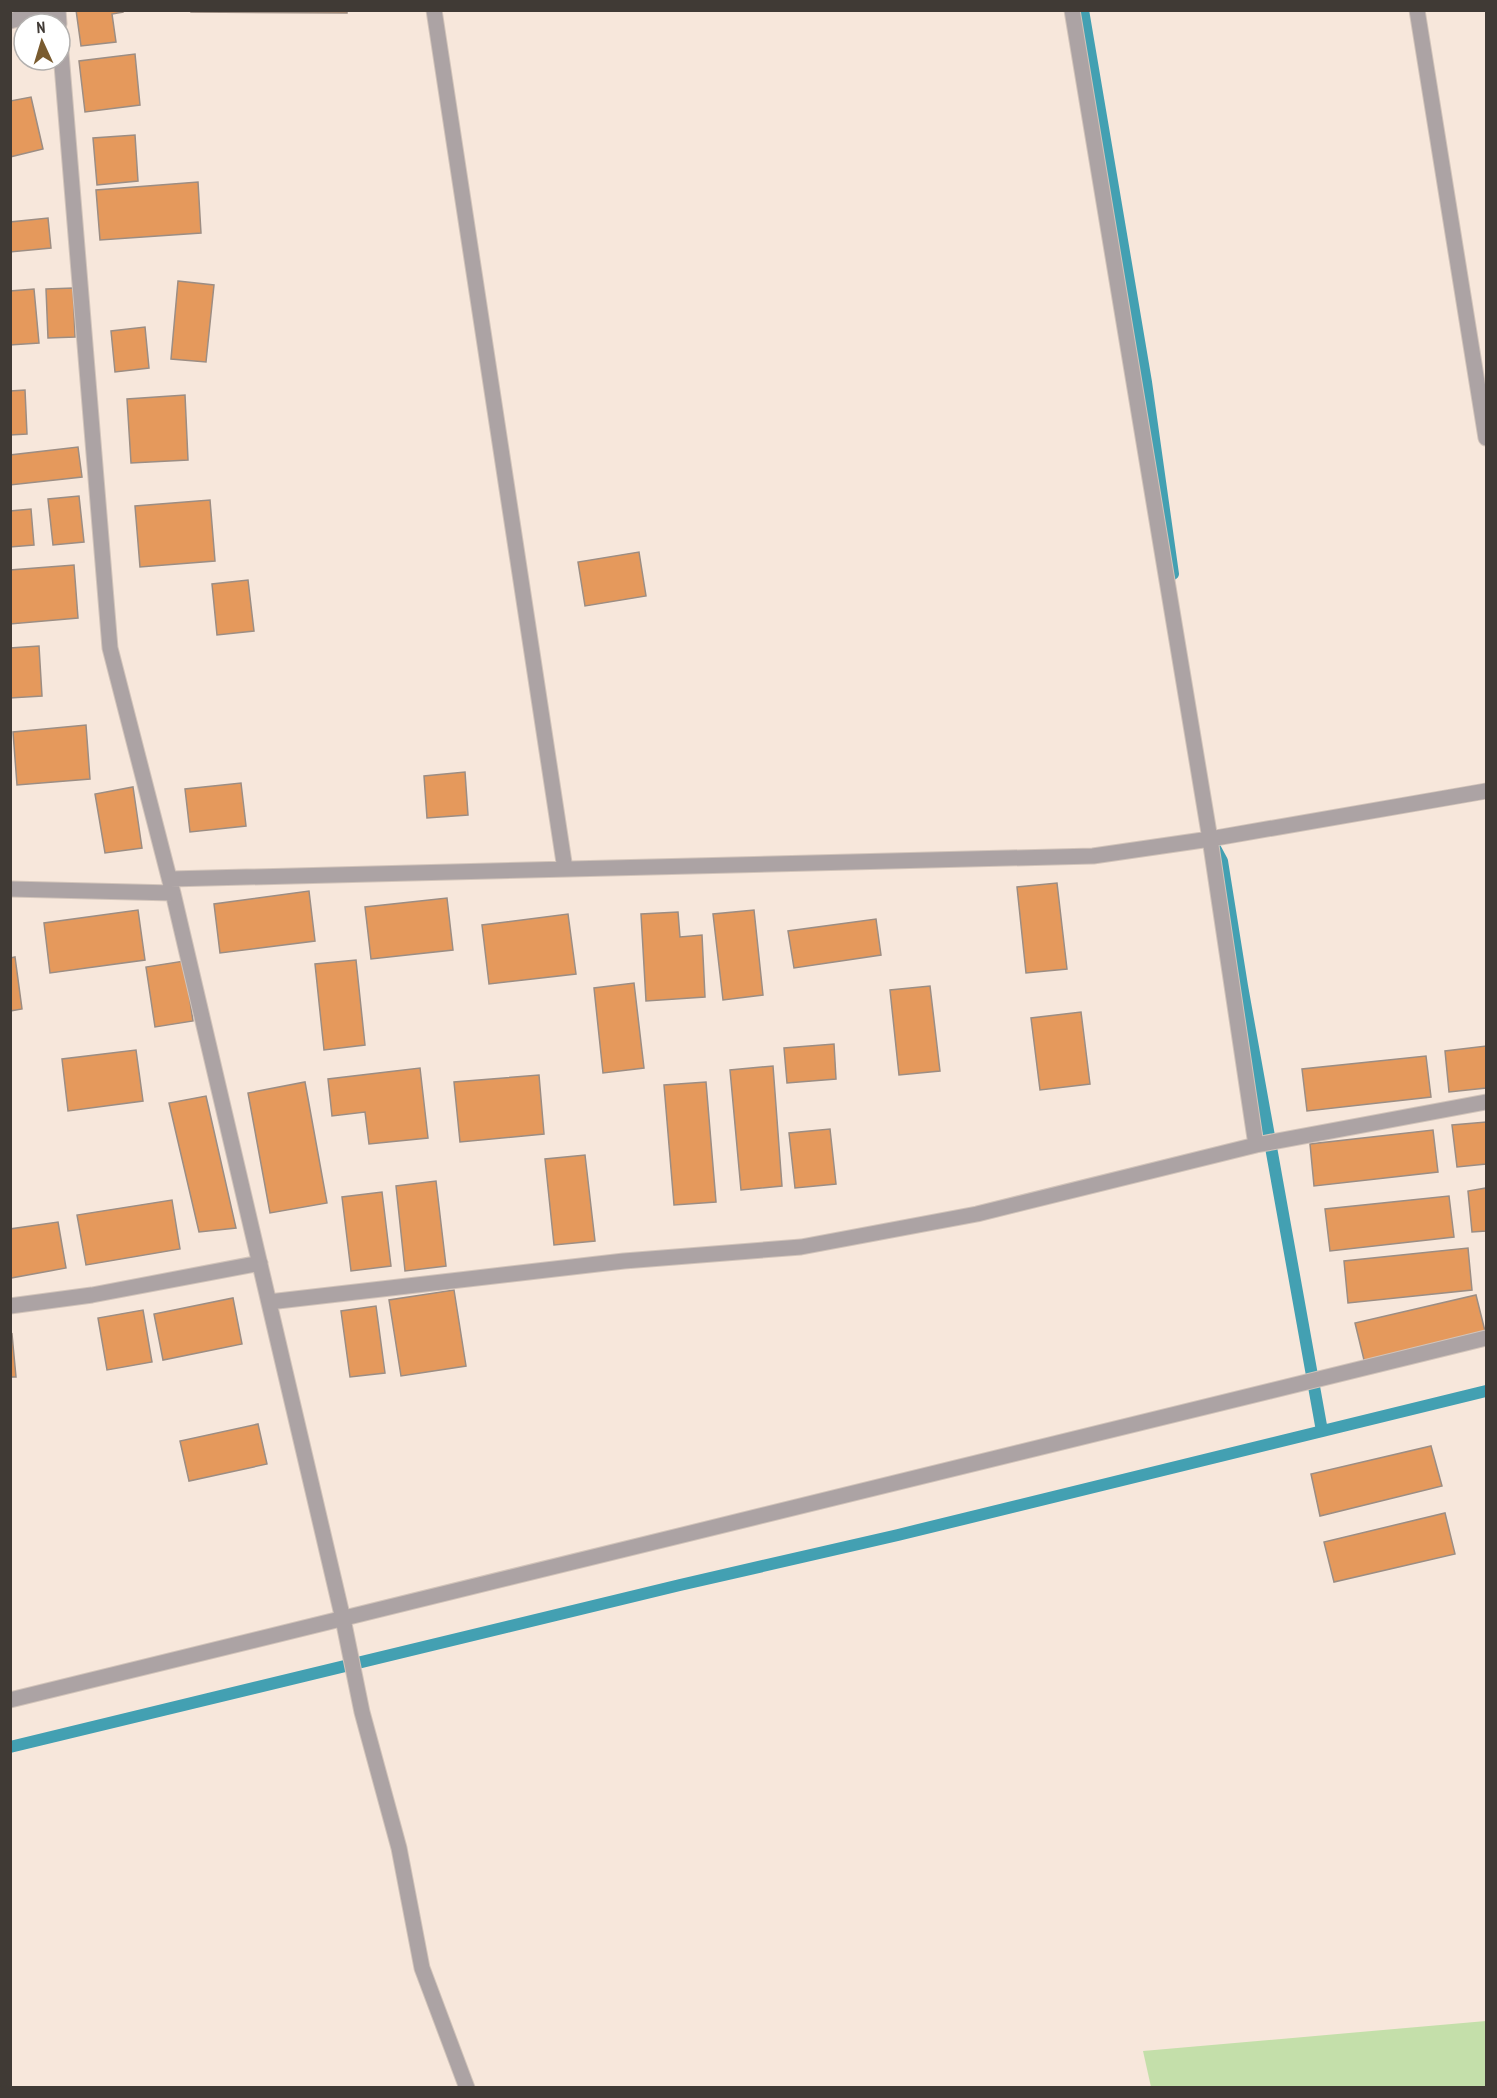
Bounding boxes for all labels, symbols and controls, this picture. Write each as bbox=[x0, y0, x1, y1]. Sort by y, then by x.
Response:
north arrow bbox=[12, 12, 72, 72]
text: N bbox=[36, 17, 46, 37]

